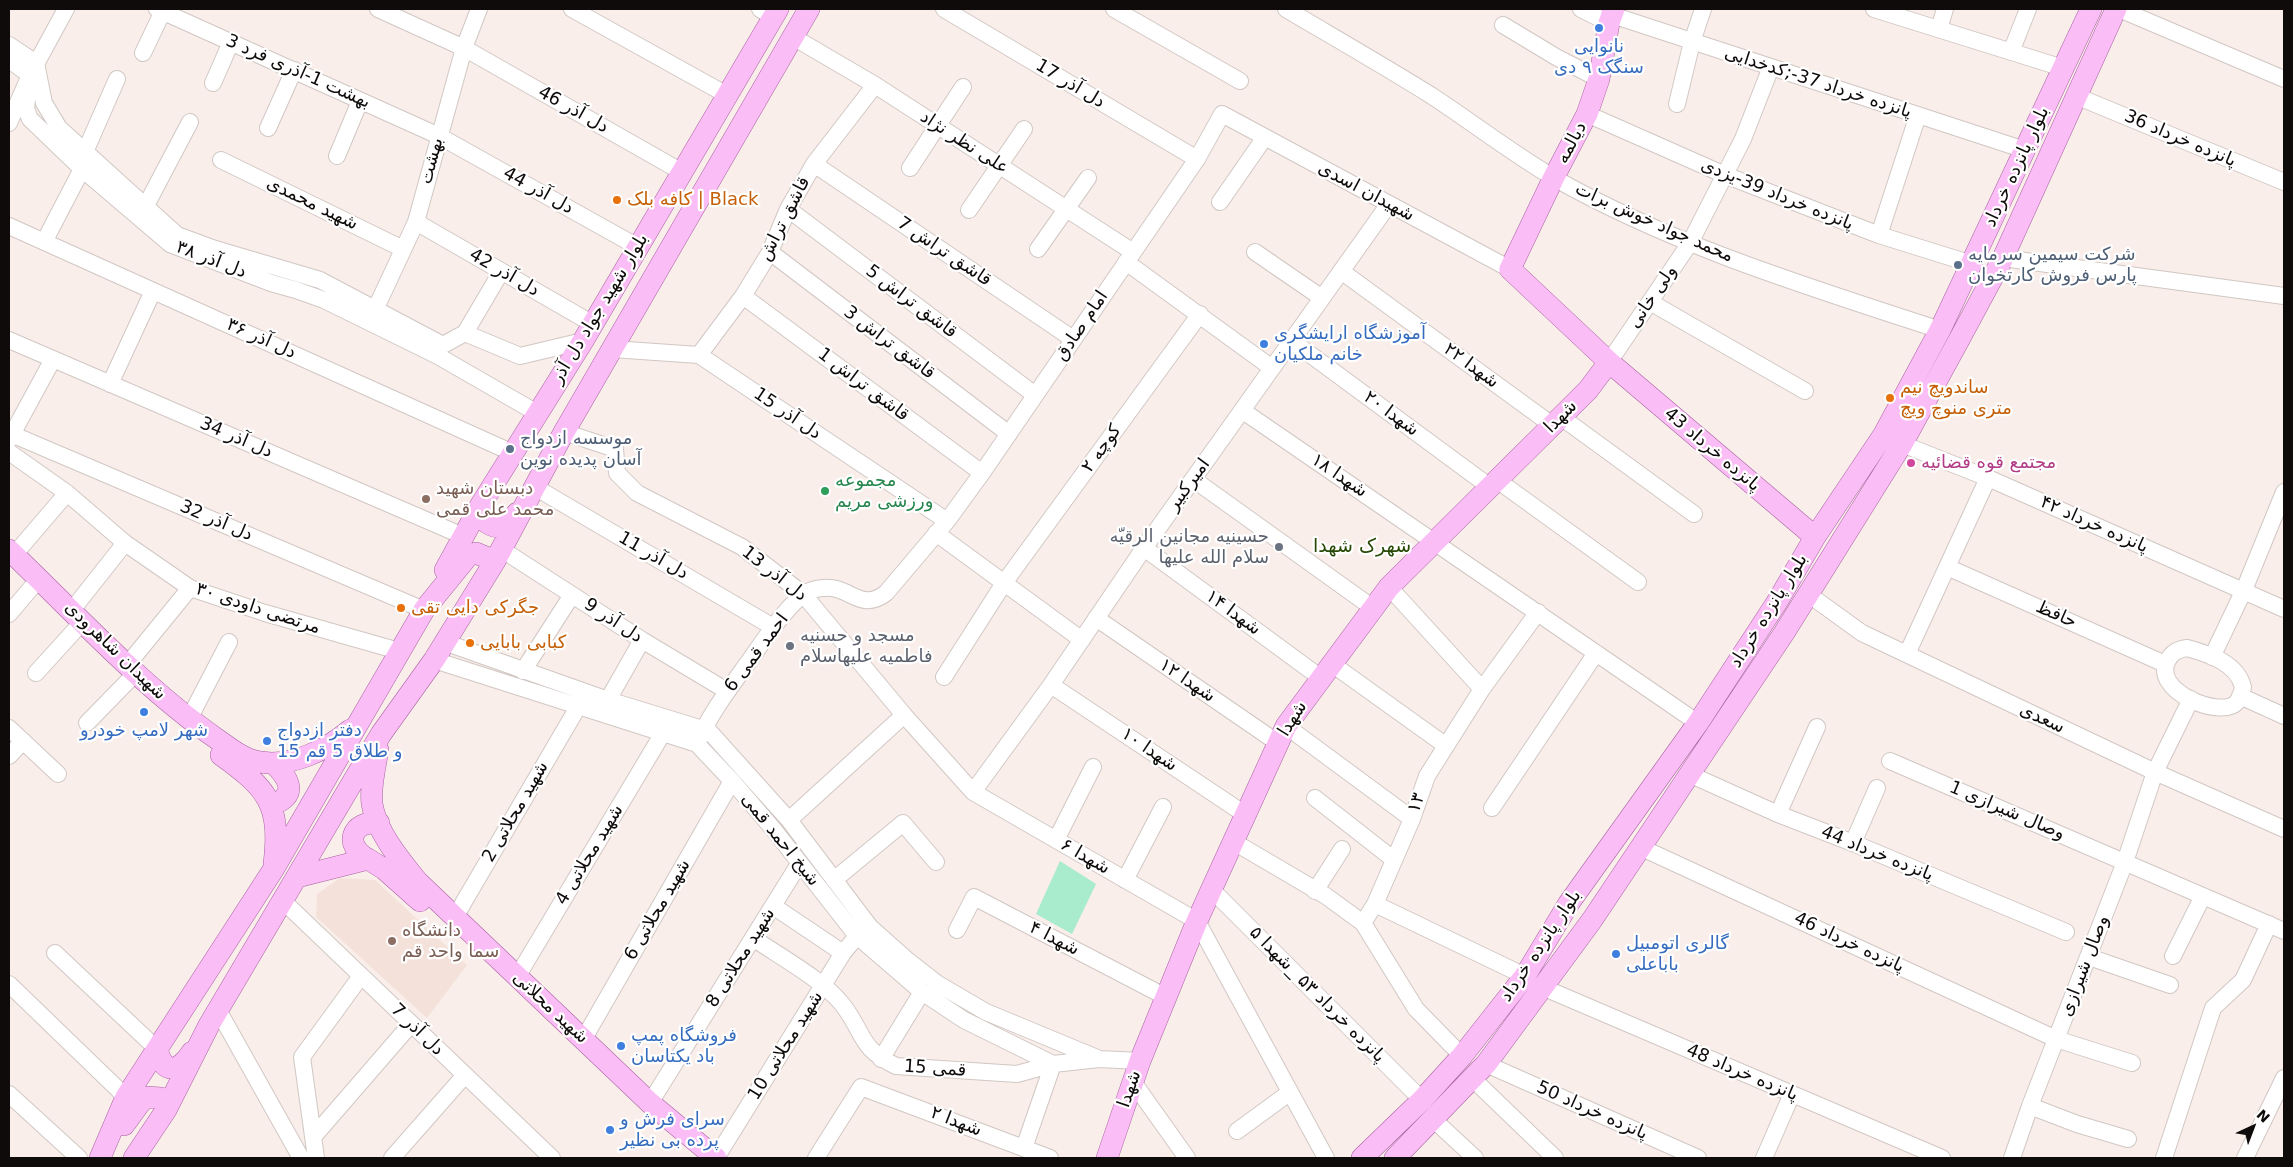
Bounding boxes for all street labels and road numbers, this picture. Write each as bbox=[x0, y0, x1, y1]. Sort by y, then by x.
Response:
street label: بهشت 1-آذری فرد 3 bbox=[222, 30, 374, 114]
street label: پانزده خرداد 37-;کدخدایی bbox=[1722, 43, 1914, 123]
street label: دل آذر 17 bbox=[1031, 55, 1109, 113]
street label: دل آذر 46 bbox=[534, 82, 612, 138]
street label: بلوار پانزده خرداد bbox=[1980, 103, 2054, 231]
street label: علی نظر نژاد bbox=[916, 106, 1012, 180]
street label: پانزده خرداد 36 bbox=[2121, 106, 2239, 172]
street label: دیالمه bbox=[1552, 118, 1592, 168]
street label: بهشت bbox=[415, 135, 449, 187]
street label: پانزده خرداد 39-یزدی bbox=[1697, 154, 1857, 236]
street label: شهیدان اسدی bbox=[1314, 158, 1418, 226]
street label: دل آذر 44 bbox=[499, 163, 577, 219]
street label: شهید محمدی bbox=[263, 173, 361, 235]
street label: قاشق تراش bbox=[755, 173, 815, 265]
street label: محمد جواد خوش برات bbox=[1571, 178, 1737, 268]
street label: قاشق تراش 7 bbox=[893, 213, 995, 291]
street label: بلوار شهید جواد دل آذر bbox=[547, 230, 653, 388]
street label: دل آذر ۳۸ bbox=[173, 237, 249, 283]
street label: دل آذر 42 bbox=[465, 244, 543, 302]
street label: قاشق تراش 5 bbox=[861, 261, 961, 343]
street label: ولی خانی bbox=[1624, 261, 1682, 333]
street label: امام صادق bbox=[1051, 287, 1113, 365]
street label: قاشق تراش 3 bbox=[839, 302, 939, 384]
street label: دل آذر ۳۶ bbox=[223, 314, 299, 364]
street label: شهدا ۲۲ bbox=[1439, 339, 1503, 393]
street label: قاشق تراش 1 bbox=[813, 344, 913, 426]
street label: دل آذر 15 bbox=[749, 383, 825, 445]
street label: شهدا ۲۰ bbox=[1359, 387, 1423, 441]
street label: شهدا bbox=[1540, 396, 1582, 438]
street label: پانزده خرداد 43 bbox=[1659, 403, 1765, 497]
street label: دل آذر 34 bbox=[196, 413, 276, 463]
street label: کوچه ۲ bbox=[1077, 421, 1127, 477]
street label: شهدا ۱۸ bbox=[1307, 449, 1371, 503]
street label: امیرکبیر bbox=[1163, 455, 1215, 515]
street label: پانزده خرداد ۴۲ bbox=[2037, 492, 2151, 558]
street label: دل آذر 32 bbox=[176, 496, 256, 546]
street label: دل آذر 11 bbox=[614, 527, 692, 585]
street label: دل آذر 13 bbox=[737, 542, 811, 606]
street label: بلوار پانزده خرداد bbox=[1725, 550, 1813, 672]
street label: ۳۰ مرتضی داودی bbox=[193, 579, 323, 639]
street label: شهدا ۱۴ bbox=[1201, 586, 1265, 640]
street label: دل آذر 9 bbox=[580, 594, 646, 648]
street label: شهیدان شاهرودی bbox=[60, 597, 170, 705]
street label: حافظ bbox=[2032, 597, 2080, 633]
street label: احمد قمی 6 bbox=[720, 609, 794, 697]
street label: شهدا ۱۲ bbox=[1155, 654, 1219, 708]
street label: شهدا bbox=[1274, 697, 1312, 741]
street label: سعدی bbox=[2016, 699, 2068, 739]
street label: شهدا ۱۰ bbox=[1117, 723, 1181, 777]
street label: شهید محلاتی 2 bbox=[478, 758, 554, 866]
street label: وصال شیرازی 1 bbox=[1946, 777, 2068, 845]
street label: شیخ احمد قمی bbox=[736, 789, 824, 891]
street label: ۱۳ bbox=[1404, 790, 1430, 816]
street label: شهید محلاتی 4 bbox=[552, 801, 628, 909]
street label: پانزده خرداد 44 bbox=[1818, 822, 1936, 886]
street label: شهدا ۶ bbox=[1057, 834, 1113, 880]
street label: شهید محلاتی 6 bbox=[620, 856, 696, 964]
street label: بلوار پانزده خرداد bbox=[1496, 886, 1586, 1006]
street label: شهید محلاتی 8 bbox=[702, 904, 780, 1012]
street label: پانزده خرداد 46 bbox=[1790, 908, 1908, 978]
street label: وصال شیرازی bbox=[2056, 912, 2114, 1020]
street label: شهدا ۴ bbox=[1025, 917, 1083, 961]
street label: پانزده خرداد ۵۳ _شهدا ۵ bbox=[1244, 922, 1390, 1068]
street label: شهید محلاتی bbox=[508, 967, 592, 1049]
street label: شهید محلاتی 10 bbox=[744, 987, 828, 1105]
street label: دل آذر 7 bbox=[386, 999, 448, 1061]
street label: پانزده خرداد 48 bbox=[1683, 1040, 1801, 1106]
street label: قمی 15 bbox=[903, 1056, 967, 1082]
street label: شهدا bbox=[1114, 1068, 1146, 1110]
street label: پانزده خرداد 50 bbox=[1533, 1077, 1651, 1145]
street label: شهدا ۲ bbox=[927, 1102, 985, 1142]

